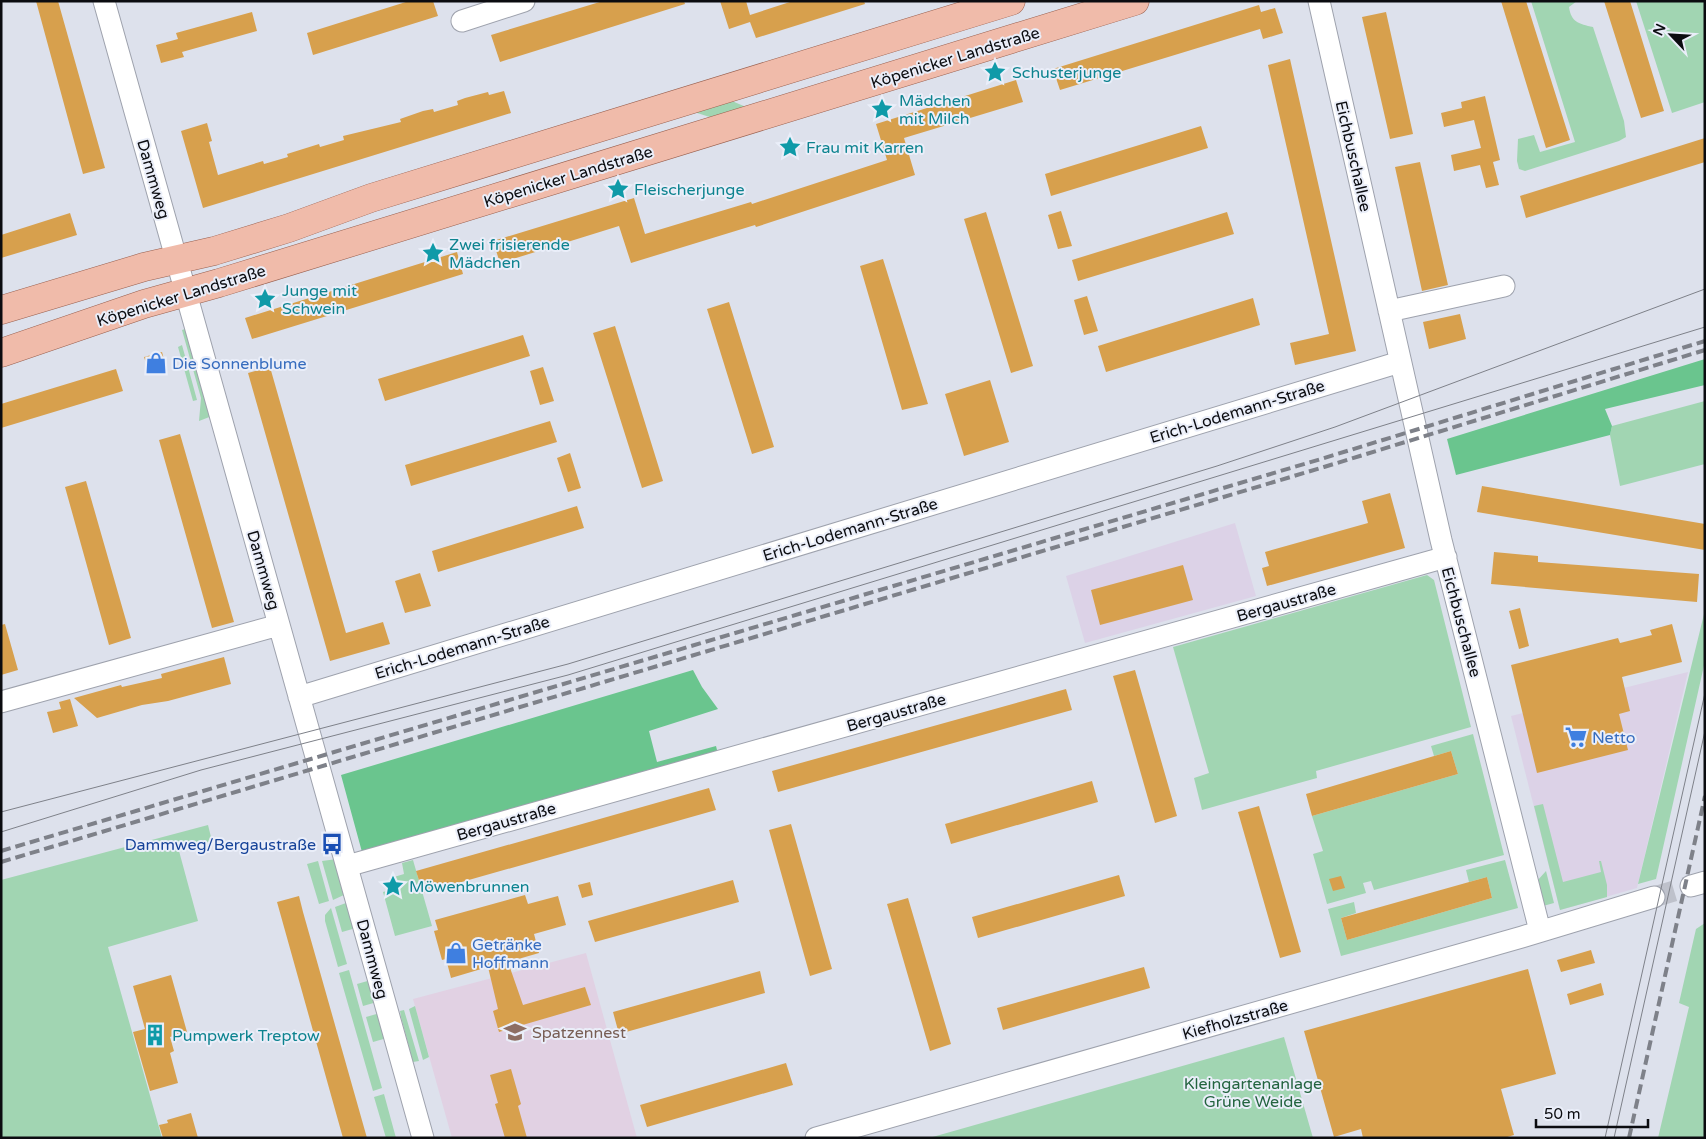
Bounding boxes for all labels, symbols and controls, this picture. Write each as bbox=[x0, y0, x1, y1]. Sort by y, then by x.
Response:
north arrow bbox=[1646, 10, 1696, 60]
text: N bbox=[1650, 21, 1670, 38]
street label: Köpenicker Landstraße bbox=[868, 23, 1042, 93]
place icon: Schusterjunge bbox=[982, 59, 1008, 85]
place label: Schusterjunge bbox=[1012, 63, 1121, 83]
place label: Mädchen mit Milch bbox=[899, 91, 971, 129]
place icon: Mädchen mit Milch bbox=[869, 96, 895, 122]
street label: Eichbuschallee bbox=[1331, 99, 1376, 214]
place icon: Frau mit Karren bbox=[777, 134, 803, 160]
street label: Dammweg bbox=[132, 137, 174, 221]
place label: Frau mit Karren bbox=[806, 138, 924, 158]
street label: Köpenicker Landstraße bbox=[481, 142, 655, 212]
place icon: Fleischerjunge bbox=[605, 176, 631, 202]
place label: Fleischerjunge bbox=[634, 180, 744, 200]
place label: Zwei frisierende Mädchen bbox=[449, 235, 570, 273]
place icon: Zwei frisierende Mädchen bbox=[420, 240, 446, 266]
street label: Köpenicker Landstraße bbox=[94, 261, 268, 331]
place label: Junge mit Schwein bbox=[282, 281, 357, 319]
place icon: Junge mit Schwein bbox=[252, 286, 278, 312]
shop icon: Die Sonnenblume bbox=[143, 350, 169, 376]
place label: Die Sonnenblume bbox=[172, 354, 307, 374]
street label: Erich-Lodemann-Straße bbox=[1147, 376, 1327, 448]
street label: Erich-Lodemann-Straße bbox=[760, 494, 940, 566]
street label: Dammweg bbox=[242, 528, 284, 612]
street label: Eichbuschallee bbox=[1437, 565, 1485, 680]
street label: Bergaustraße bbox=[1234, 579, 1338, 627]
street label: Erich-Lodemann-Straße bbox=[372, 612, 552, 684]
street label: Bergaustraße bbox=[844, 689, 948, 737]
supermarket icon: Netto bbox=[1563, 724, 1589, 750]
place label: Netto bbox=[1592, 728, 1636, 748]
street label: Bergaustraße bbox=[454, 798, 558, 846]
bus stop icon: Dammweg/Bergaustraße bbox=[319, 831, 345, 857]
place label: Dammweg/Bergaustraße bbox=[125, 835, 316, 855]
place icon: Möwenbrunnen bbox=[380, 873, 406, 899]
place label: Möwenbrunnen bbox=[409, 877, 529, 897]
street label: Dammweg bbox=[352, 917, 392, 1001]
place label: Getränke Hoffmann bbox=[472, 935, 549, 973]
shop icon: Getränke Hoffmann bbox=[443, 940, 469, 966]
street label: Kiefholzstraße bbox=[1180, 995, 1290, 1045]
school or university icon: Spatzennest bbox=[502, 1019, 528, 1045]
building icon: Pumpwerk Treptow bbox=[142, 1022, 168, 1048]
place label: Spatzennest bbox=[532, 1023, 626, 1043]
place label: Pumpwerk Treptow bbox=[172, 1026, 320, 1046]
park label: Kleingartenanlage Grüne Weide bbox=[1184, 1074, 1322, 1112]
scale bar bbox=[1536, 1096, 1648, 1128]
text: 50 m bbox=[1544, 1105, 1581, 1123]

